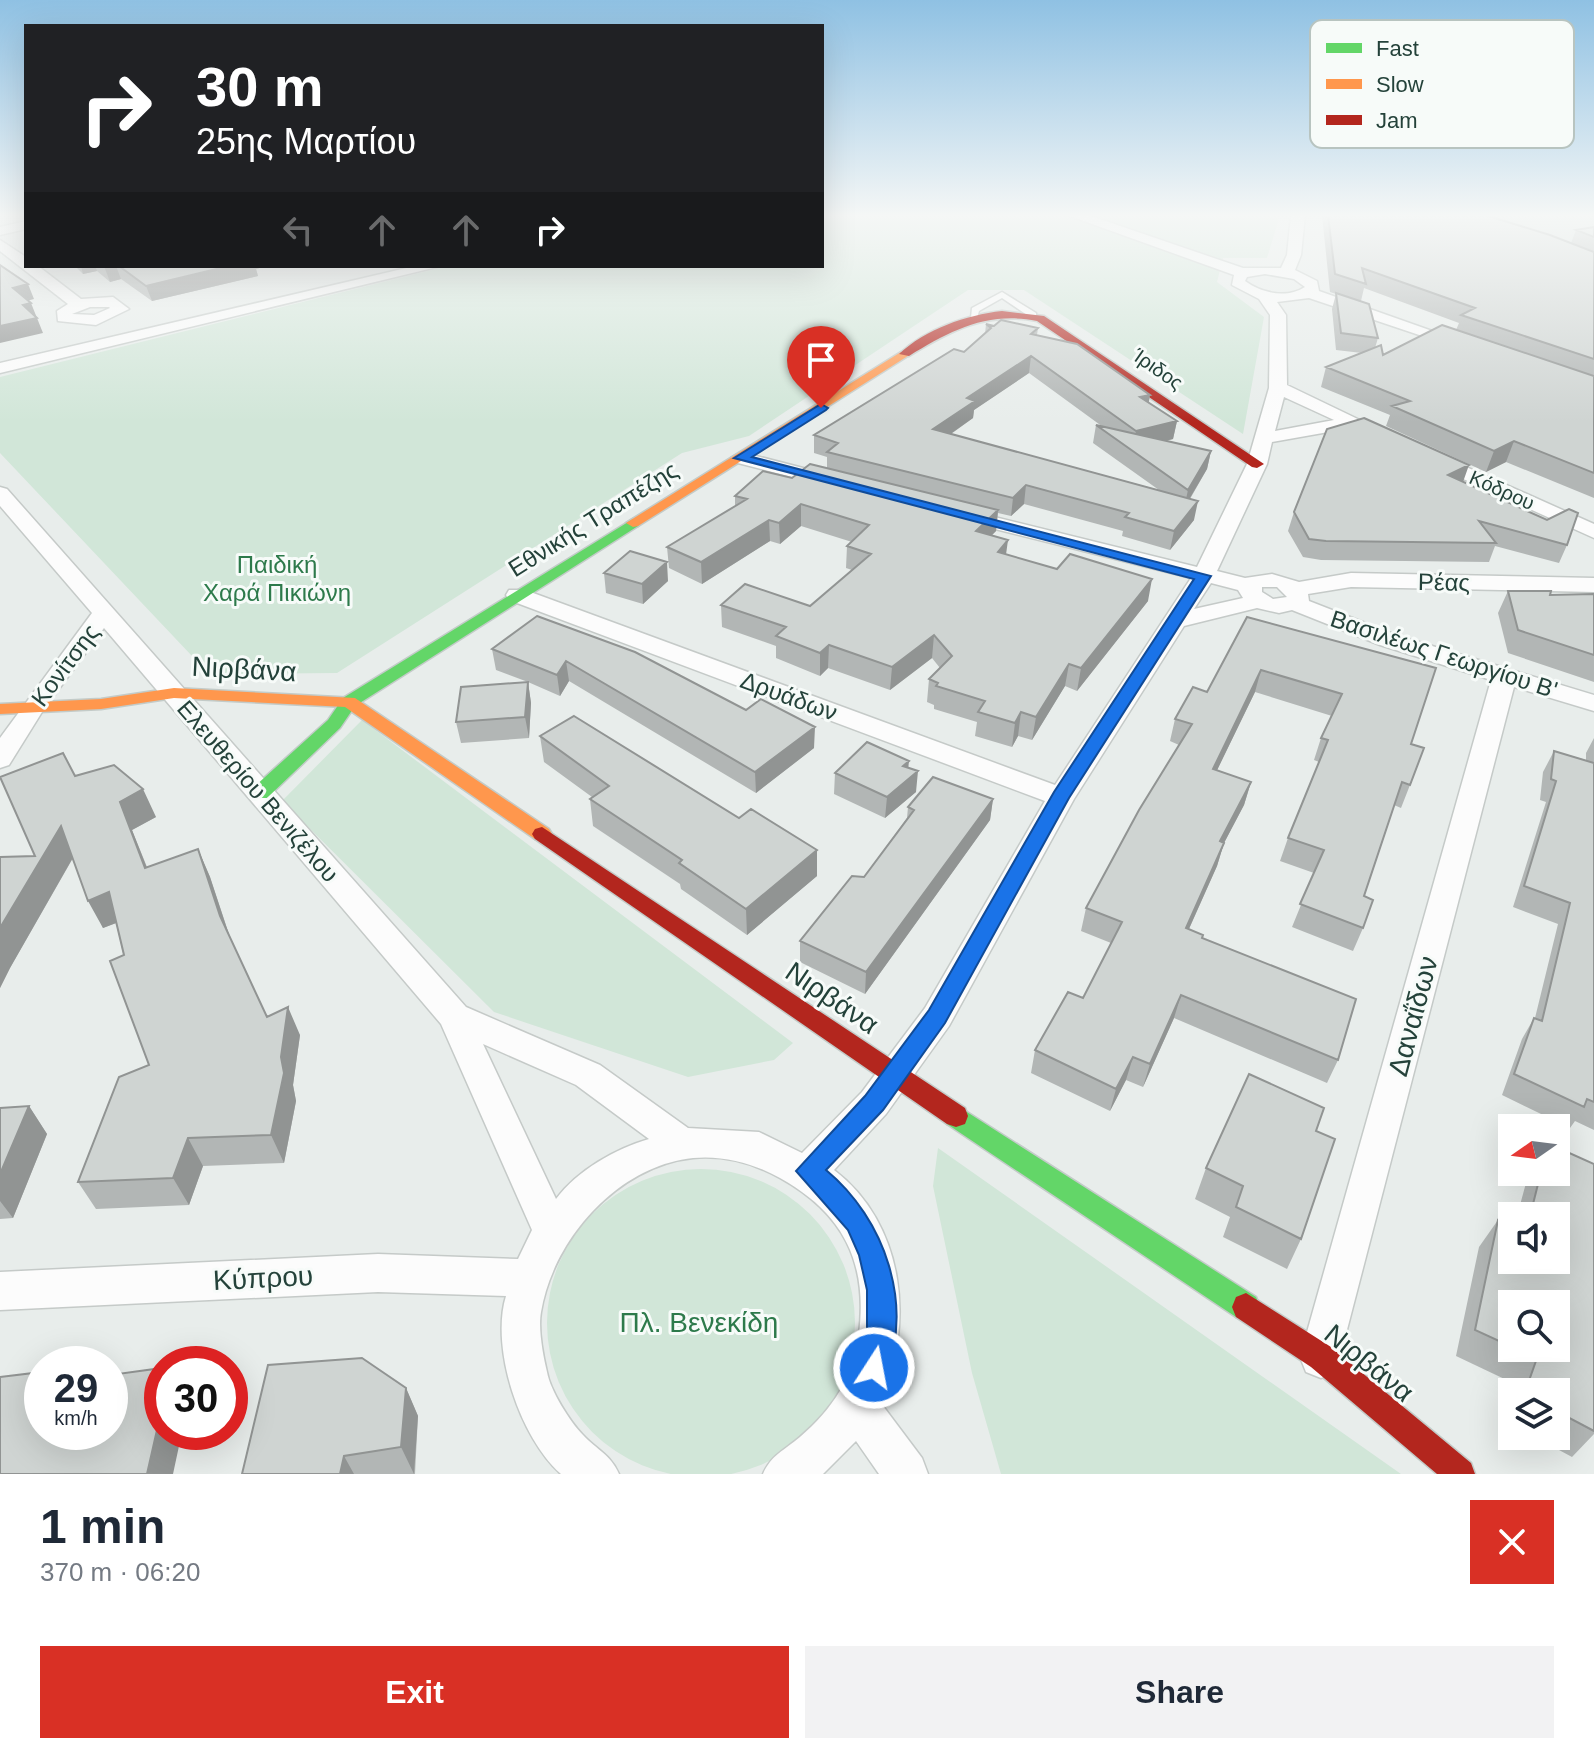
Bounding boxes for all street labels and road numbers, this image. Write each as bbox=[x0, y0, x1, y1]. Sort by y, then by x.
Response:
street label: Ίριδος bbox=[1128, 344, 1187, 394]
street label: Εθνικής Τραπέζης bbox=[503, 456, 683, 582]
street label: Κόδρου bbox=[1466, 466, 1538, 514]
street label: Ρέας bbox=[1418, 568, 1470, 596]
street label: Βασιλέως Γεωργίου Β' bbox=[1327, 605, 1561, 703]
street label: Κονίτσης bbox=[26, 619, 104, 711]
street label: Νιρβάνα bbox=[191, 651, 297, 687]
street label: Δρυάδων bbox=[737, 666, 841, 726]
street label: Ελευθερίου Βενιζέλου bbox=[172, 695, 344, 887]
street label: Δαναΐδων bbox=[1382, 953, 1444, 1079]
street label: Νιρβάνα bbox=[780, 956, 884, 1040]
street label: Κύπρου bbox=[212, 1260, 314, 1296]
street label: Νιρβάνα bbox=[1319, 1318, 1419, 1408]

